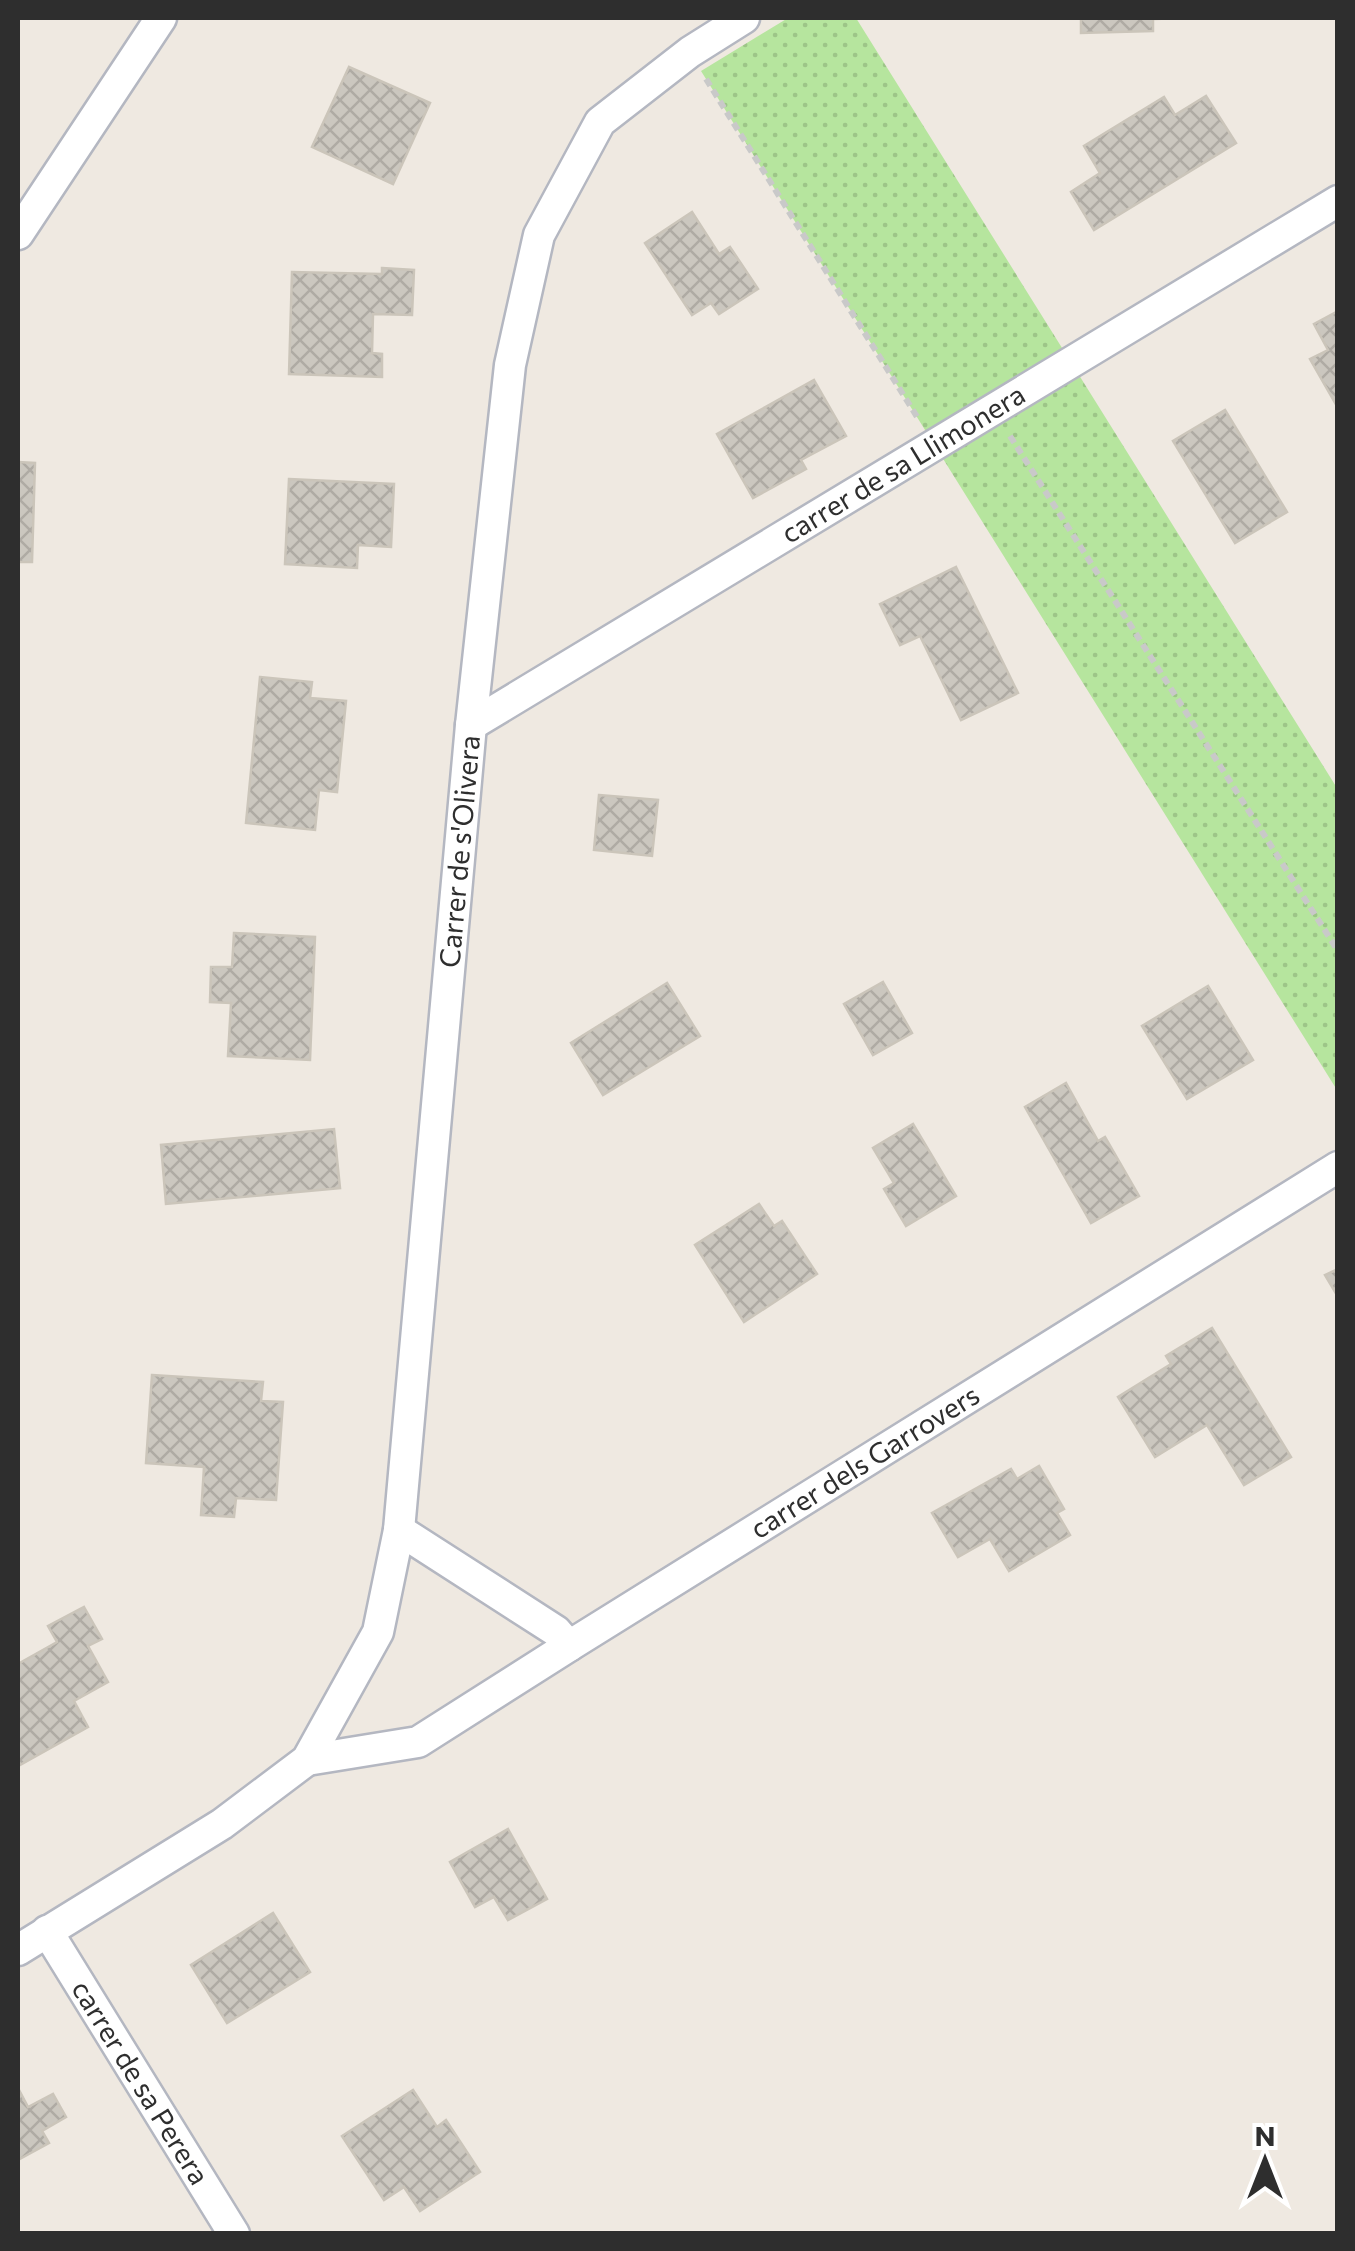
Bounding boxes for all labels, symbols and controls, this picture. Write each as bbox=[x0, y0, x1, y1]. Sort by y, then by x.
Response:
street label: carrer de sa Llimonera bbox=[775, 376, 1031, 550]
street label: Carrer de s'Olivera bbox=[431, 734, 486, 969]
street label: carrer dels Garrovers bbox=[743, 1377, 985, 1545]
street label: carrer de sa Perera bbox=[65, 1974, 217, 2190]
north arrow bbox=[1215, 2111, 1315, 2211]
text: N bbox=[1255, 2118, 1276, 2152]

